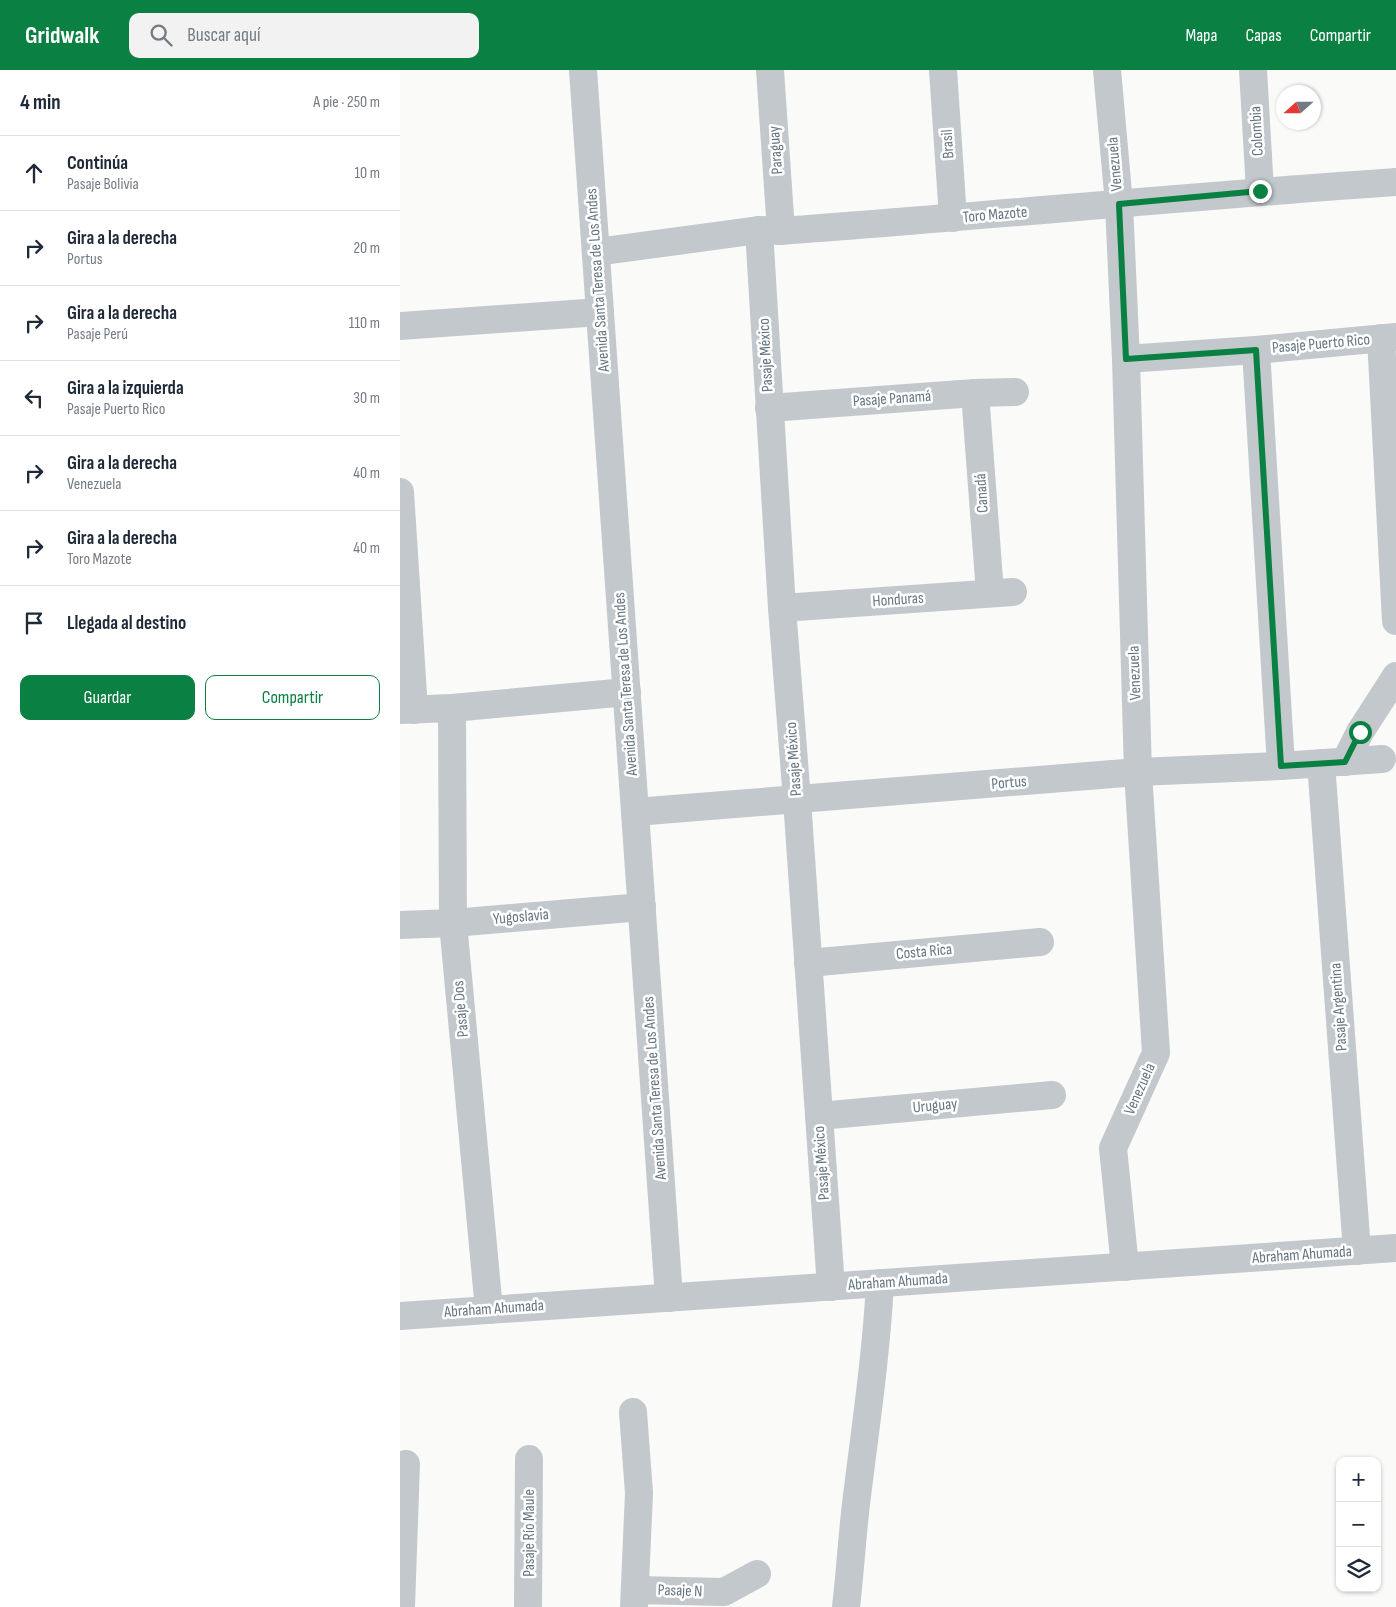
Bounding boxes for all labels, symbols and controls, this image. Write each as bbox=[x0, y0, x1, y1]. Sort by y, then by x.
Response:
search box bbox=[129, 13, 479, 58]
text: Gridwalk bbox=[25, 21, 99, 50]
icon: search bbox=[147, 21, 175, 49]
text: Buscar aquí bbox=[187, 24, 260, 47]
text: Mapa bbox=[1185, 25, 1217, 46]
text: Capas bbox=[1245, 25, 1282, 46]
text: Compartir bbox=[1310, 25, 1371, 46]
north arrow bbox=[1276, 85, 1321, 130]
text: 4 min bbox=[20, 90, 61, 115]
text: A pie · 250 m bbox=[313, 93, 380, 112]
street label: Colombia bbox=[1246, 106, 1268, 156]
street label: Paraguay bbox=[765, 125, 787, 175]
street label: Brasil bbox=[937, 129, 958, 159]
street label: Venezuela bbox=[1103, 136, 1127, 192]
text: Continúa bbox=[67, 152, 128, 175]
icon: ahead bbox=[20, 159, 48, 187]
text: 10 m bbox=[354, 164, 380, 183]
text: Pasaje Bolivia bbox=[67, 175, 139, 194]
route end bbox=[1249, 180, 1272, 203]
street label: Avenida Santa Teresa de Los Andes bbox=[582, 187, 614, 373]
street label: Toro Mazote bbox=[962, 203, 1028, 227]
text: Gira a la derecha bbox=[67, 227, 177, 250]
icon: right bbox=[20, 234, 48, 262]
text: 20 m bbox=[353, 239, 380, 258]
text: Portus bbox=[67, 250, 103, 269]
text: Gira a la derecha bbox=[67, 302, 177, 325]
icon: right bbox=[20, 309, 48, 337]
text: 110 m bbox=[349, 314, 380, 333]
street label: Pasaje México bbox=[755, 317, 777, 393]
text: Pasaje Perú bbox=[67, 325, 128, 344]
street label: Pasaje Puerto Rico bbox=[1271, 330, 1371, 358]
text: Gira a la izquierda bbox=[67, 377, 184, 400]
icon: left bbox=[20, 384, 48, 412]
street label: Pasaje Panamá bbox=[852, 387, 932, 411]
text: 30 m bbox=[353, 389, 380, 408]
text: Pasaje Puerto Rico bbox=[67, 400, 165, 419]
text: Gira a la derecha bbox=[67, 452, 177, 475]
icon: right bbox=[20, 459, 48, 487]
text: 40 m bbox=[353, 464, 380, 483]
street label: Canadá bbox=[971, 473, 993, 513]
text: Venezuela bbox=[67, 475, 121, 494]
text: Gira a la derecha bbox=[67, 527, 177, 550]
icon: right bbox=[20, 534, 48, 562]
text: 40 m bbox=[353, 539, 380, 558]
text: Toro Mazote bbox=[67, 550, 132, 569]
street label: Honduras bbox=[872, 589, 924, 611]
street label: Avenida Santa Teresa de Los Andes bbox=[610, 591, 642, 777]
icon: arrive bbox=[20, 609, 48, 637]
text: Llegada al destino bbox=[67, 612, 186, 635]
street label: Venezuela bbox=[1125, 645, 1145, 701]
button: Guardar bbox=[20, 675, 195, 720]
button: Compartir bbox=[205, 675, 380, 720]
street label: Pasaje México bbox=[782, 721, 806, 797]
route start bbox=[1349, 721, 1372, 744]
street label: Portus bbox=[990, 772, 1028, 794]
street label: Yugoslavia bbox=[492, 905, 550, 929]
street label: Costa Rica bbox=[895, 940, 953, 964]
street label: Pasaje Argentina bbox=[1326, 962, 1352, 1052]
street label: Pasaje Dos bbox=[449, 980, 473, 1038]
street label: Avenida Santa Teresa de Los Andes bbox=[639, 995, 671, 1181]
street label: Venezuela bbox=[1120, 1060, 1160, 1118]
street label: Uruguay bbox=[912, 1095, 958, 1117]
street label: Pasaje México bbox=[810, 1125, 834, 1201]
street label: Abraham Ahumada bbox=[1251, 1242, 1352, 1268]
street label: Abraham Ahumada bbox=[847, 1269, 948, 1295]
street label: Abraham Ahumada bbox=[443, 1296, 544, 1322]
map controls bbox=[1336, 1457, 1381, 1592]
button: + bbox=[1336, 1457, 1381, 1502]
street label: Pasaje Río Maule bbox=[520, 1489, 539, 1577]
button: − bbox=[1336, 1502, 1381, 1547]
button: layers bbox=[1336, 1547, 1381, 1592]
street label: Pasaje N bbox=[657, 1581, 703, 1601]

